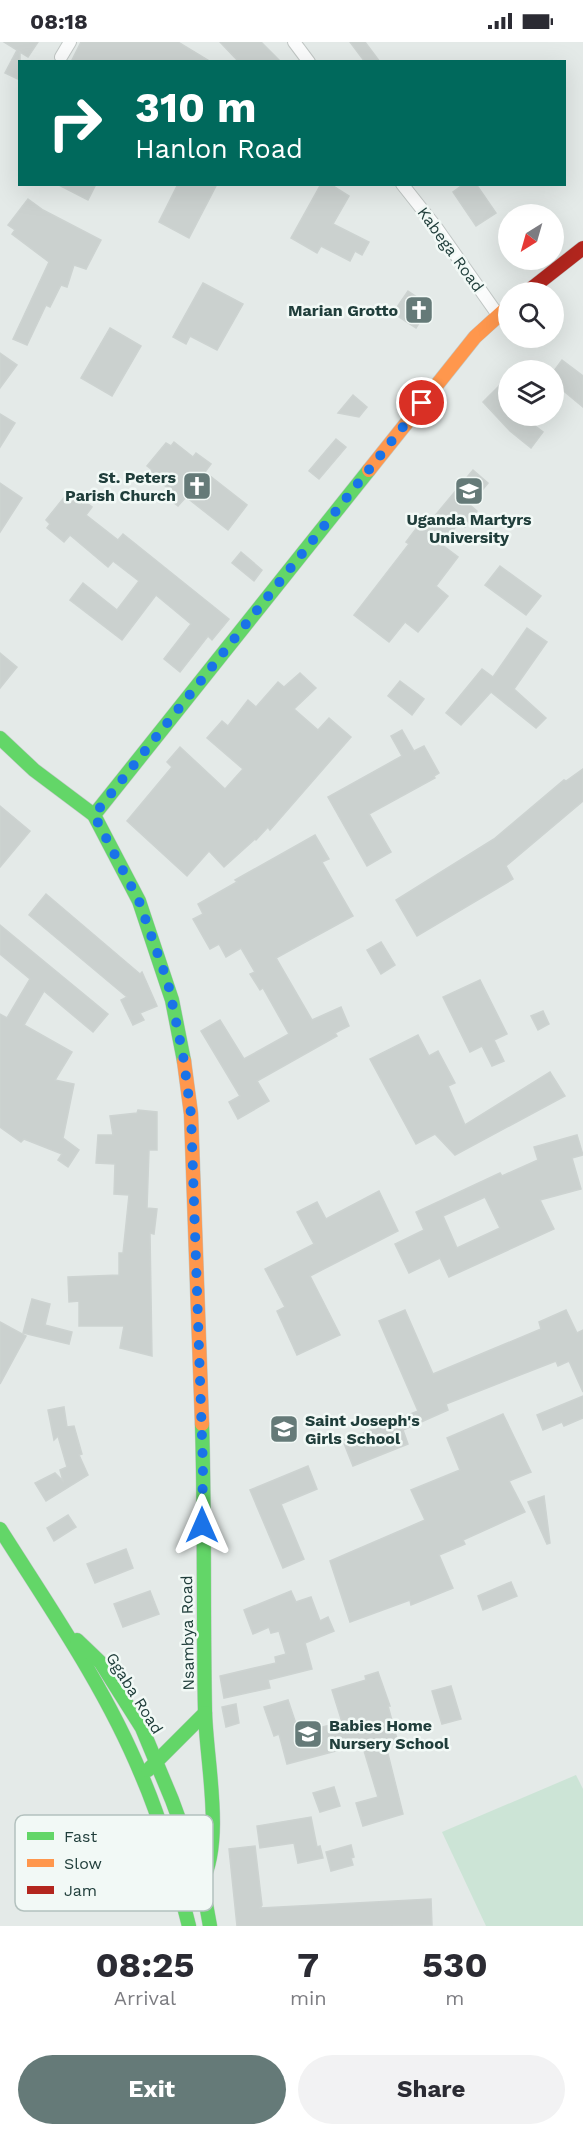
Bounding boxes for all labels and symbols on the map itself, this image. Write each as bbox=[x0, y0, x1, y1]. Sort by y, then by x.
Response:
street label: Kabega Road bbox=[413, 203, 488, 295]
north arrow bbox=[498, 204, 564, 270]
church icon: Marian Grotto bbox=[403, 294, 435, 326]
place label: Marian Grotto bbox=[288, 301, 398, 320]
pin bbox=[396, 377, 447, 428]
place label: St. Peters Parish Church bbox=[65, 468, 176, 505]
church icon: St. Peters Parish Church bbox=[181, 470, 213, 502]
school or university icon: Uganda Martyrs University bbox=[453, 475, 485, 507]
place label: Uganda Martyrs University bbox=[407, 510, 532, 547]
place label: Saint Joseph's Girls School bbox=[305, 1411, 420, 1448]
school or university icon: Saint Joseph's Girls School bbox=[268, 1413, 300, 1445]
position arrow bbox=[170, 1493, 234, 1557]
street label: Nsambya Road bbox=[177, 1575, 198, 1691]
street label: Ggaba Road bbox=[102, 1649, 167, 1737]
place label: Babies Home Nursery School bbox=[329, 1716, 450, 1753]
school or university icon: Babies Home Nursery School bbox=[292, 1718, 324, 1750]
legend bbox=[15, 1815, 213, 1911]
text: Fast bbox=[64, 1827, 97, 1846]
text: Slow bbox=[64, 1854, 102, 1873]
text: Jam bbox=[64, 1881, 97, 1900]

